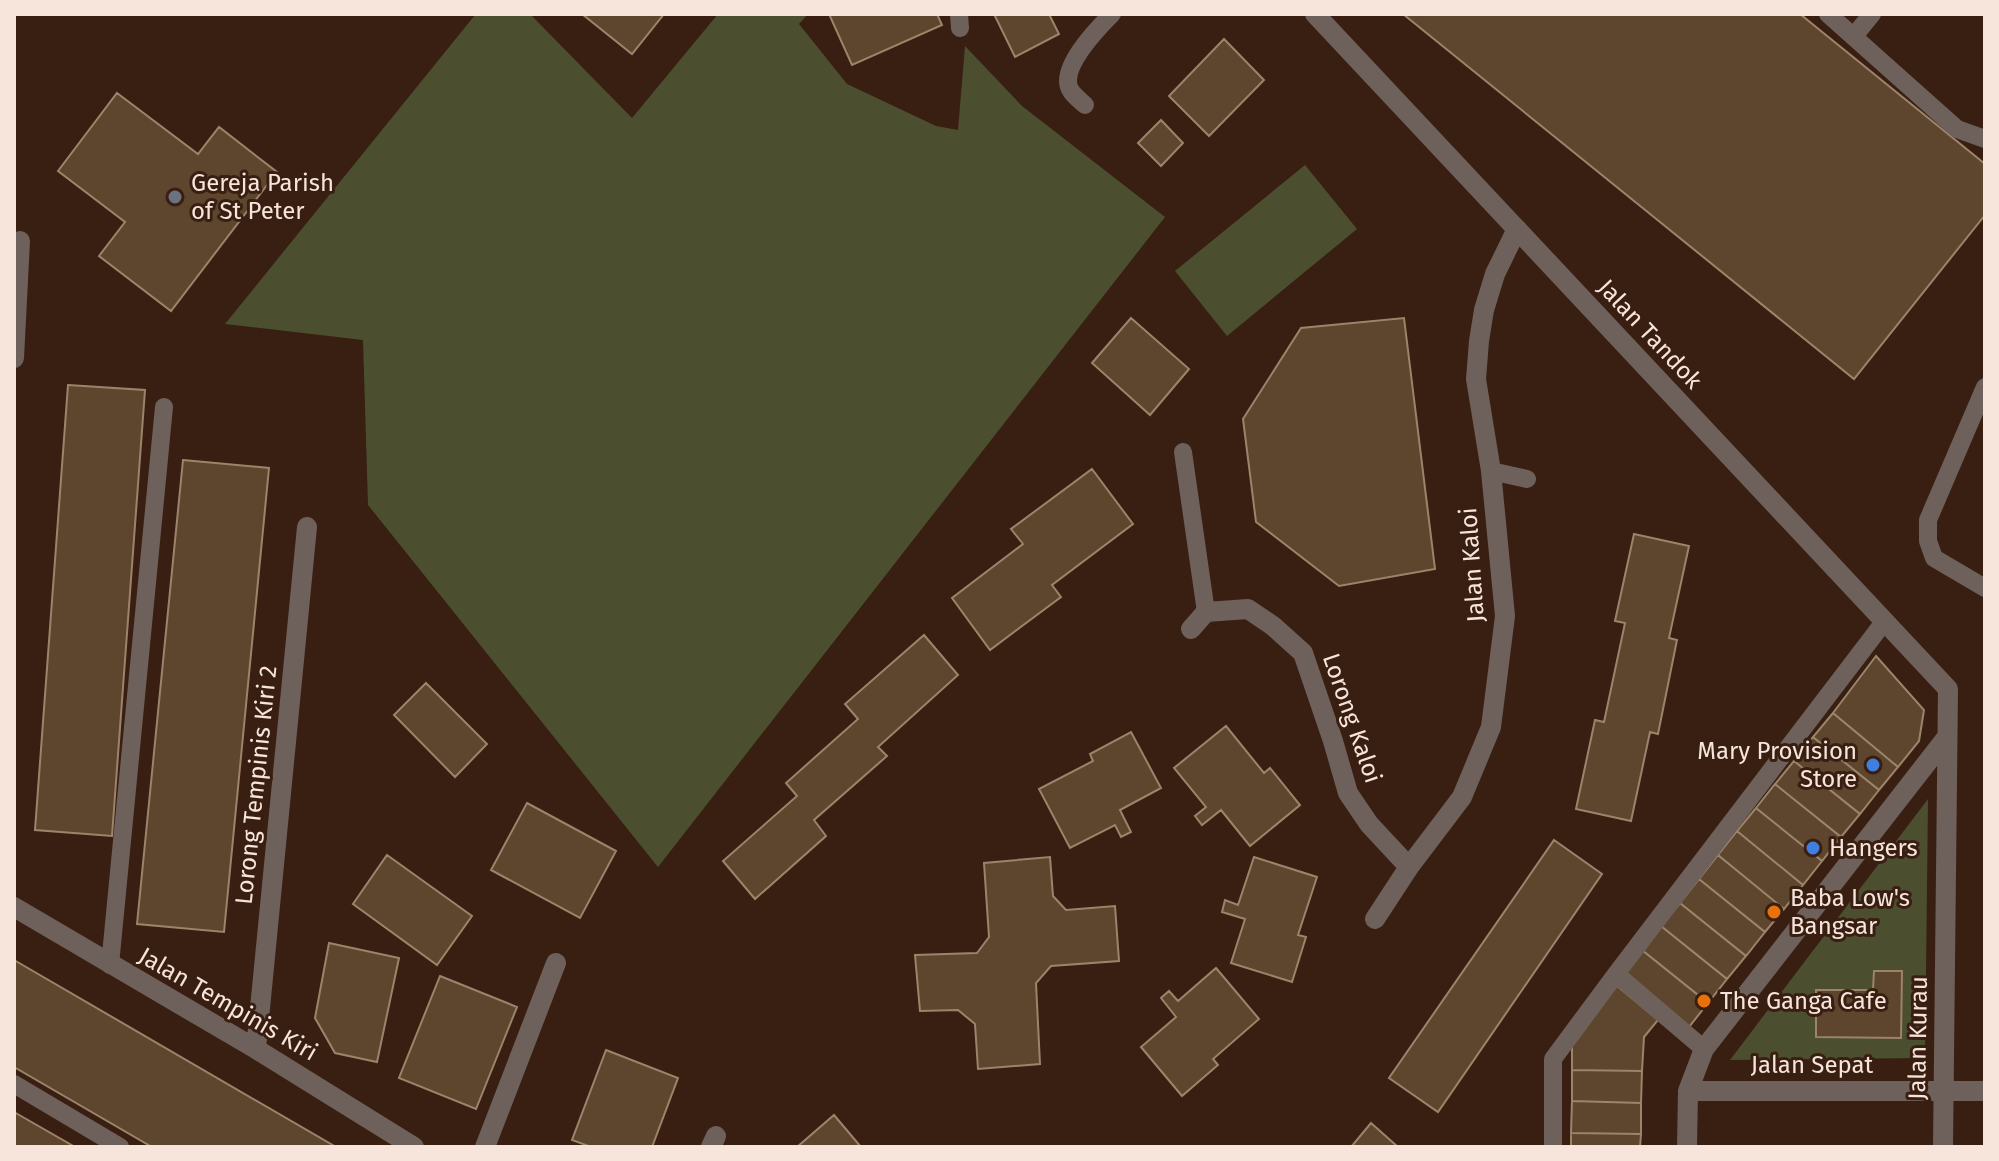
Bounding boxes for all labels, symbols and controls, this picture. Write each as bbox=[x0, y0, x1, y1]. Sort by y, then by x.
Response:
place label: Gereja Parish of St Peter bbox=[191, 169, 334, 225]
marker: Gereja Parish of St Peter bbox=[166, 188, 184, 206]
street label: Jalan Tandok bbox=[1592, 273, 1708, 395]
street label: Jalan Kaloi bbox=[1454, 507, 1490, 623]
street label: Lorong Kaloi bbox=[1317, 649, 1387, 787]
street label: Lorong Tempinis Kiri 2 bbox=[230, 664, 282, 906]
place label: Mary Provision Store bbox=[1697, 737, 1857, 793]
marker: Mary Provision Store bbox=[1864, 756, 1882, 774]
place label: Hangers bbox=[1829, 834, 1918, 862]
marker: Hangers bbox=[1804, 839, 1822, 857]
place label: Baba Low's Bangsar bbox=[1790, 884, 1910, 940]
marker: Baba Low's Bangsar bbox=[1765, 903, 1783, 921]
street label: Jalan Tempinis Kiri bbox=[134, 941, 322, 1067]
street label: Jalan Kurau bbox=[1903, 976, 1933, 1100]
place label: The Ganga Cafe bbox=[1720, 987, 1887, 1015]
marker: The Ganga Cafe bbox=[1695, 992, 1713, 1010]
street label: Jalan Sepat bbox=[1751, 1051, 1874, 1079]

